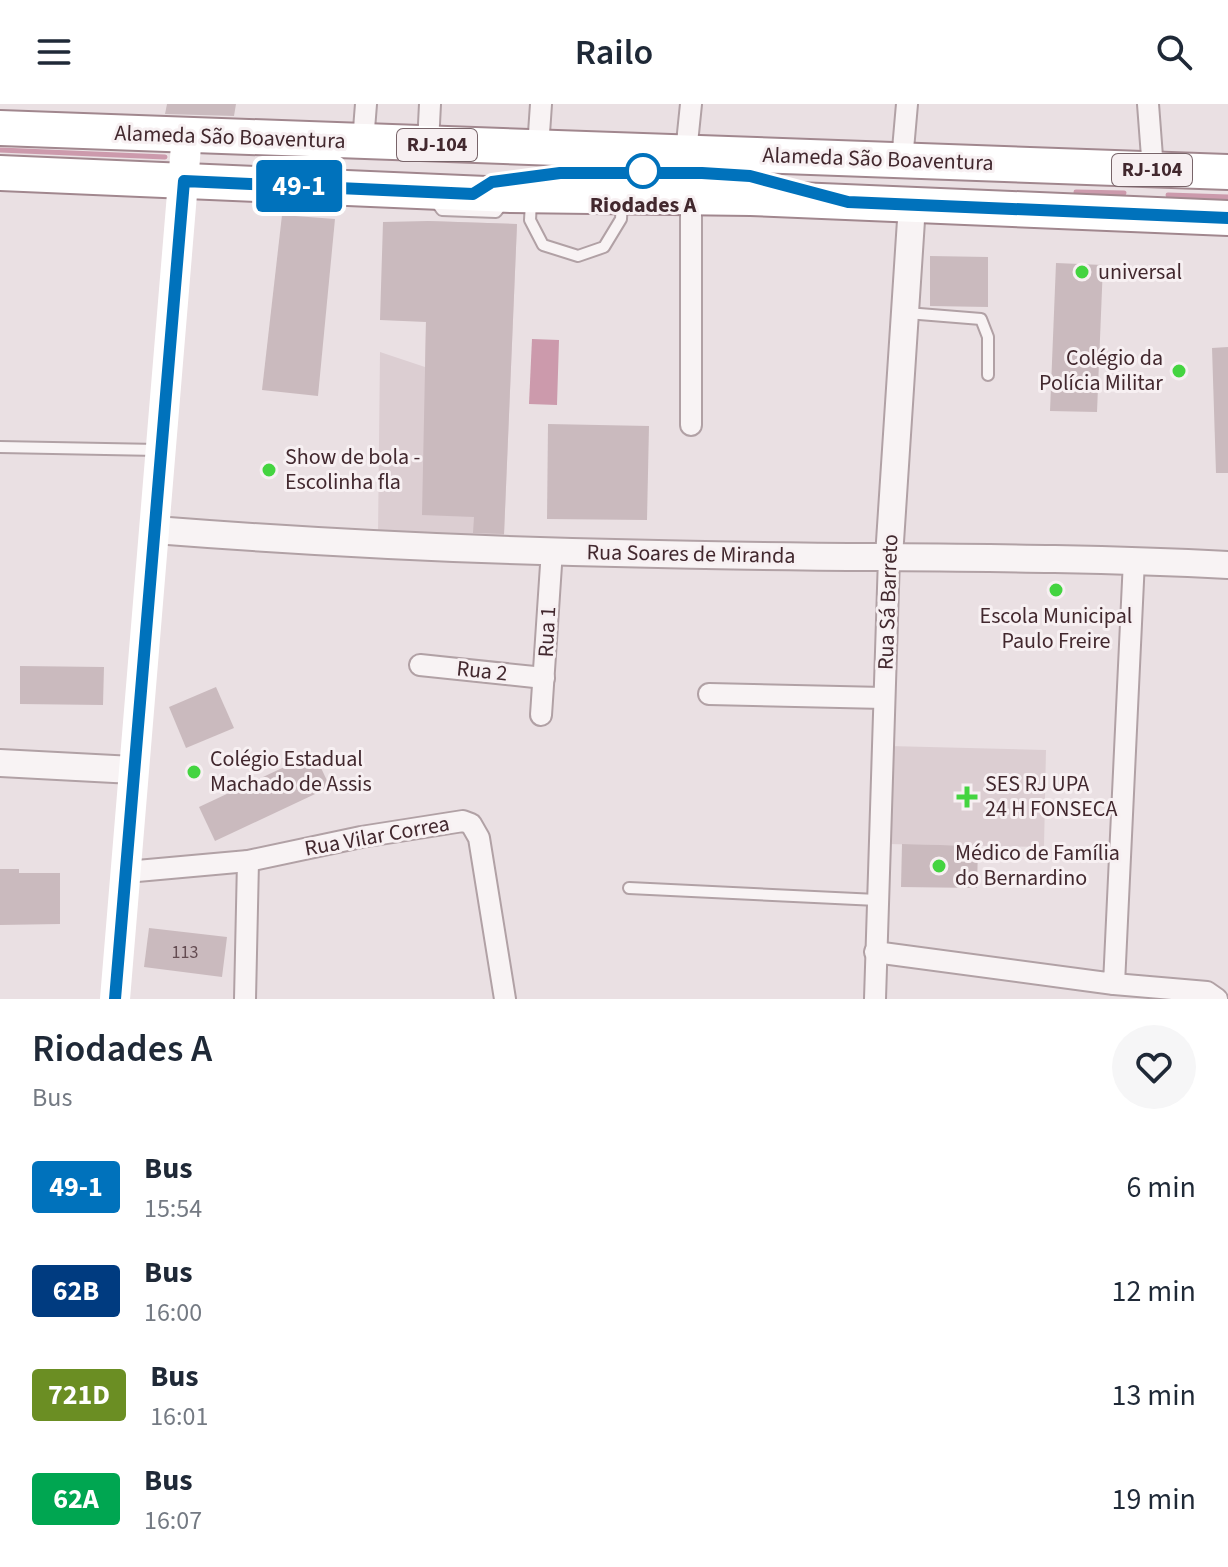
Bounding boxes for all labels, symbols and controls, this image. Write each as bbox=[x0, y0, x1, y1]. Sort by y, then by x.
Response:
text: Railo bbox=[575, 27, 653, 78]
icon: menu bbox=[32, 30, 76, 74]
icon: search bbox=[1152, 30, 1196, 74]
street label: Alameda São Boaventura bbox=[114, 117, 346, 157]
road number: RJ-104 bbox=[397, 129, 477, 161]
street label: Alameda São Boaventura bbox=[762, 139, 994, 179]
marker: Riodades A bbox=[626, 154, 660, 188]
road number: RJ-104 bbox=[1112, 154, 1192, 186]
line badge: 49-1 bbox=[243, 160, 355, 212]
text: 49-1 bbox=[272, 166, 326, 206]
place label: Riodades A bbox=[590, 189, 697, 221]
place label: universal bbox=[1098, 256, 1182, 288]
marker: universal bbox=[1073, 263, 1091, 281]
place label: Colégio da Polícia Militar bbox=[1039, 342, 1163, 399]
marker: Colégio da Polícia Militar bbox=[1170, 362, 1188, 380]
place label: Show de bola - Escolinha fla bbox=[285, 441, 420, 498]
marker: Show de bola - Escolinha fla bbox=[260, 461, 278, 479]
street label: Rua Sá Barreto bbox=[870, 533, 906, 671]
street label: Rua Soares de Miranda bbox=[586, 536, 796, 572]
marker: Escola Municipal Paulo Freire bbox=[1047, 581, 1065, 599]
place label: Escola Municipal Paulo Freire bbox=[980, 600, 1132, 657]
street label: Rua 1 bbox=[530, 606, 564, 658]
street label: Rua 2 bbox=[455, 652, 509, 690]
place label: Colégio Estadual Machado de Assis bbox=[210, 743, 372, 800]
marker: Colégio Estadual Machado de Assis bbox=[185, 763, 203, 781]
place label: SES RJ UPA 24 H FONSECA bbox=[985, 768, 1117, 825]
marker: SES RJ UPA 24 H FONSECA bbox=[956, 786, 978, 808]
street label: Rua Vilar Correa bbox=[302, 808, 452, 864]
place label: Médico de Família do Bernardino bbox=[955, 837, 1120, 894]
marker: Médico de Família do Bernardino bbox=[930, 857, 948, 875]
house number: 113 bbox=[172, 940, 198, 965]
text: Riodades A bbox=[32, 1022, 212, 1076]
button: heart bbox=[1112, 1025, 1196, 1109]
text: Bus bbox=[32, 1079, 72, 1116]
text: Bus bbox=[144, 1147, 192, 1190]
text: 6 min bbox=[1126, 1166, 1196, 1209]
text: 49-1 bbox=[49, 1167, 103, 1207]
text: 15:54 bbox=[144, 1190, 202, 1227]
text: Bus bbox=[144, 1251, 192, 1294]
text: 12 min bbox=[1112, 1270, 1196, 1313]
text: 62B bbox=[53, 1271, 99, 1311]
text: 16:00 bbox=[144, 1294, 202, 1331]
text: Bus bbox=[150, 1355, 199, 1398]
text: 13 min bbox=[1112, 1374, 1196, 1417]
text: 721D bbox=[48, 1375, 110, 1415]
text: 16:01 bbox=[150, 1398, 208, 1435]
text: Bus bbox=[144, 1459, 192, 1502]
text: 19 min bbox=[1112, 1478, 1196, 1521]
text: 62A bbox=[53, 1479, 99, 1519]
text: 16:07 bbox=[144, 1502, 202, 1539]

